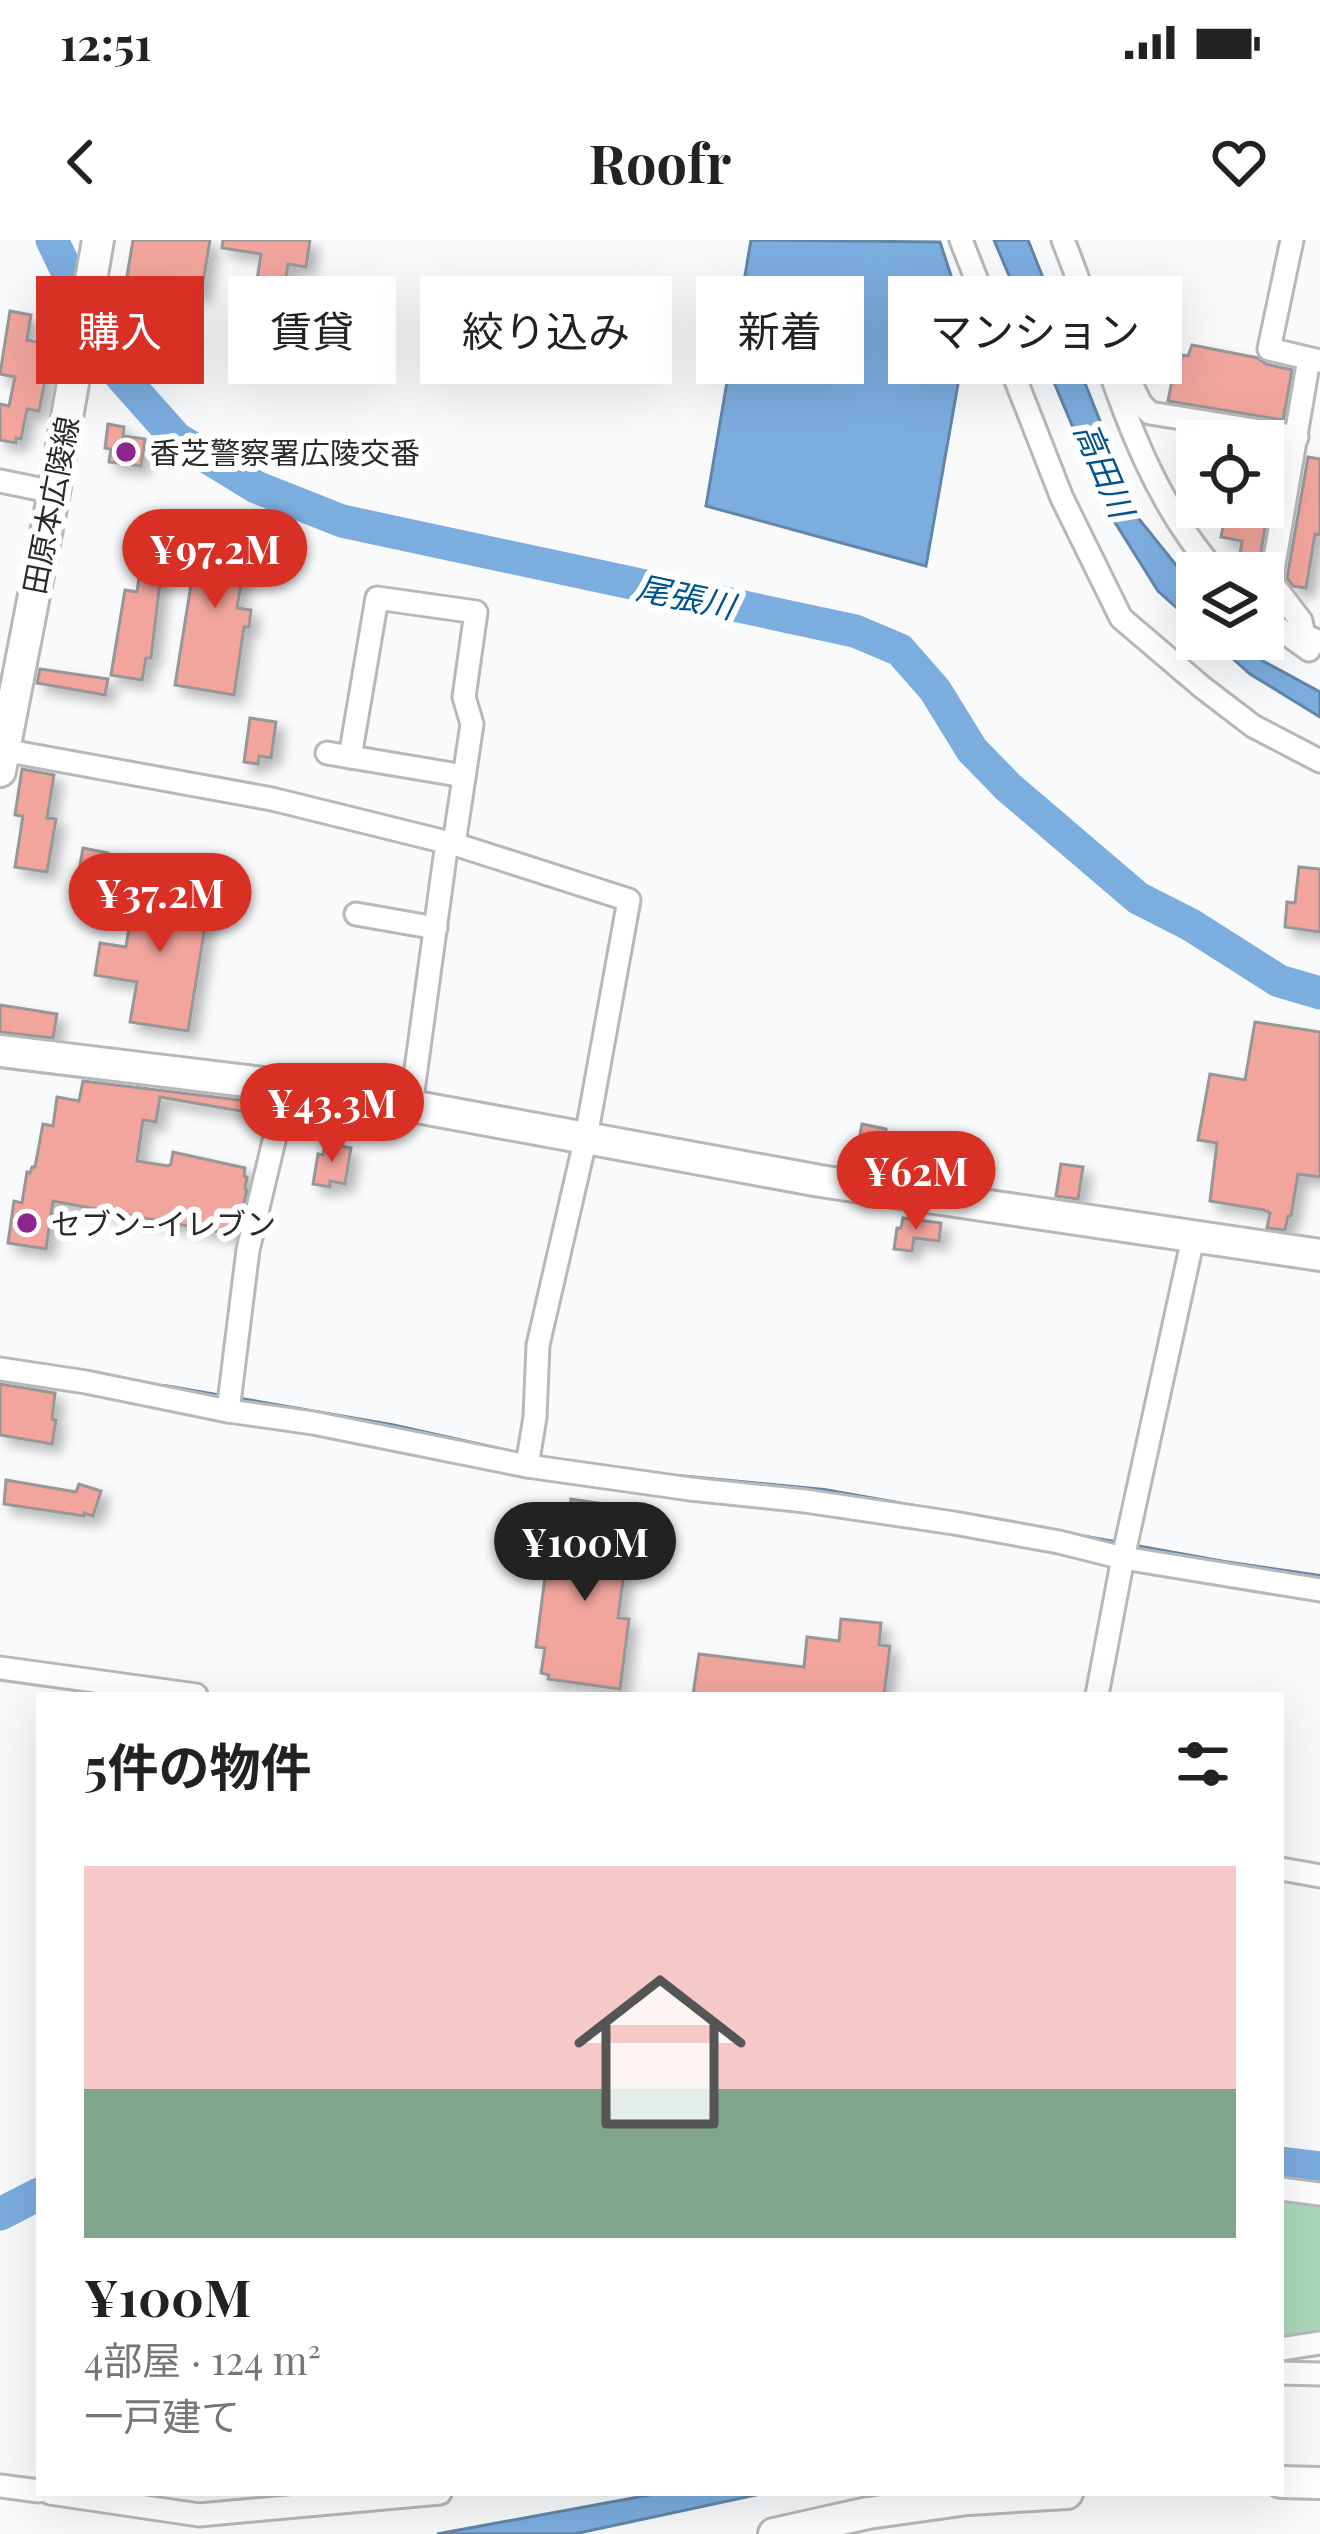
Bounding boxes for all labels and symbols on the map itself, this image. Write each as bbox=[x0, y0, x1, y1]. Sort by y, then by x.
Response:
street label: 田原本広陵線 bbox=[13, 413, 87, 597]
water label: 高田川 bbox=[1066, 415, 1147, 526]
place label: 香芝警察署広陵交番 bbox=[150, 432, 420, 472]
marker: 香芝警察署広陵交番 bbox=[113, 439, 139, 465]
pin: ¥97.2M bbox=[117, 509, 313, 611]
water label: 尾張川 bbox=[633, 563, 742, 627]
pin: ¥37.2M bbox=[62, 853, 258, 955]
pin: ¥43.3M bbox=[234, 1063, 430, 1165]
pin: ¥62M bbox=[845, 1131, 987, 1233]
place label: セブン-イレブン bbox=[51, 1203, 276, 1243]
marker: セブン-イレブン bbox=[14, 1210, 40, 1236]
pin: ¥100M bbox=[501, 1502, 669, 1604]

